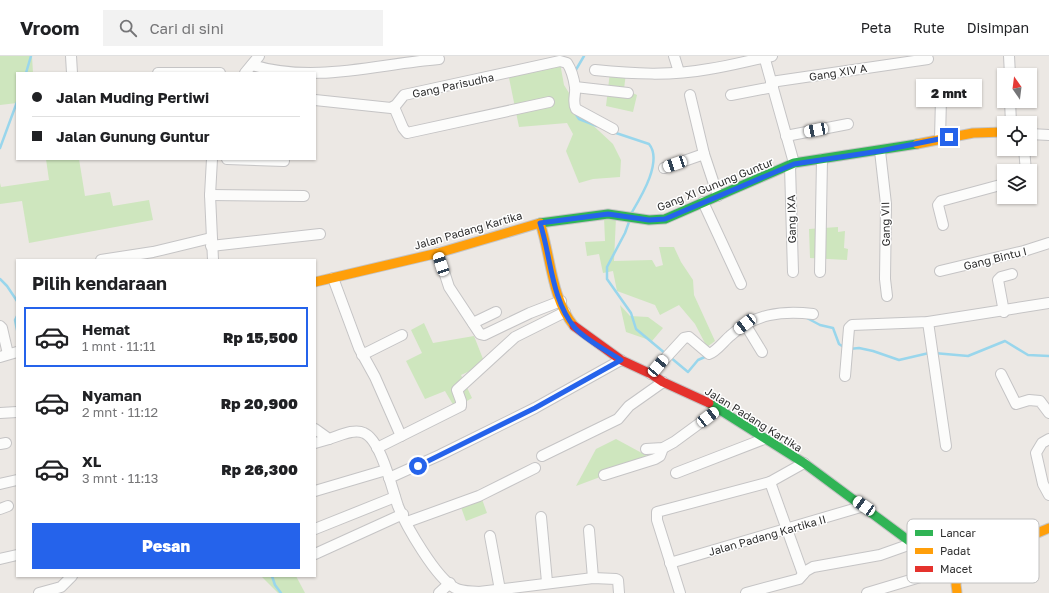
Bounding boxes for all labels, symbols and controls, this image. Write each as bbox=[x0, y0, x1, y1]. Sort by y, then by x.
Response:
search box bbox=[103, 10, 383, 46]
text: Vroom bbox=[20, 16, 79, 39]
icon: search bbox=[117, 17, 139, 39]
text: Cari di sini bbox=[149, 19, 224, 37]
text: Peta bbox=[861, 19, 891, 36]
text: Rute bbox=[913, 19, 945, 36]
text: Disimpan bbox=[967, 19, 1029, 36]
street label: Gang XIV A bbox=[808, 61, 868, 83]
north arrow bbox=[997, 68, 1037, 108]
map controls bbox=[997, 68, 1037, 204]
street label: Gang Parisudha bbox=[411, 70, 495, 100]
callout: 2 mnt bbox=[916, 79, 982, 107]
text: 2 mnt bbox=[931, 85, 967, 101]
text: Jalan Muding Pertiwi bbox=[56, 88, 209, 106]
button: locate bbox=[997, 116, 1037, 156]
car bbox=[803, 122, 829, 138]
text: Jalan Gunung Guntur bbox=[56, 127, 210, 145]
route end bbox=[940, 128, 958, 146]
street label: Gang XI Gunung Guntur bbox=[655, 154, 776, 213]
car bbox=[662, 154, 688, 174]
button: layers bbox=[997, 164, 1037, 204]
street label: Gang IXA bbox=[784, 194, 798, 243]
street label: Gang VII bbox=[878, 202, 892, 246]
street label: Jalan Padang Kartika bbox=[412, 208, 524, 252]
street label: Gang Bintu I bbox=[962, 244, 1028, 272]
car bbox=[432, 251, 450, 277]
text: Pilih kendaraan bbox=[32, 272, 167, 294]
car bbox=[732, 312, 758, 336]
icon: car bbox=[34, 319, 70, 355]
text: Hemat bbox=[82, 320, 130, 338]
text: Rp 15,500 bbox=[223, 328, 298, 346]
text: 1 mnt · 11:11 bbox=[82, 338, 156, 354]
car bbox=[646, 353, 670, 379]
street label: Jalan Padang Kartika bbox=[703, 384, 805, 454]
icon: car bbox=[34, 385, 70, 421]
text: Nyaman bbox=[82, 386, 141, 404]
text: Rp 20,900 bbox=[221, 394, 298, 412]
text: 2 mnt · 11:12 bbox=[82, 404, 158, 420]
car bbox=[695, 405, 721, 429]
icon: car bbox=[34, 451, 70, 487]
text: XL bbox=[82, 452, 101, 470]
route start bbox=[409, 457, 427, 475]
text: Rp 26,300 bbox=[221, 460, 298, 478]
text: 3 mnt · 11:13 bbox=[82, 470, 158, 486]
car bbox=[851, 494, 877, 518]
street label: Jalan Padang Kartika II bbox=[707, 512, 827, 558]
legend bbox=[907, 519, 1039, 583]
button: Pesan bbox=[32, 523, 300, 569]
text: Lancar bbox=[940, 526, 977, 539]
text: Padat bbox=[940, 544, 971, 557]
text: Macet bbox=[940, 562, 972, 575]

